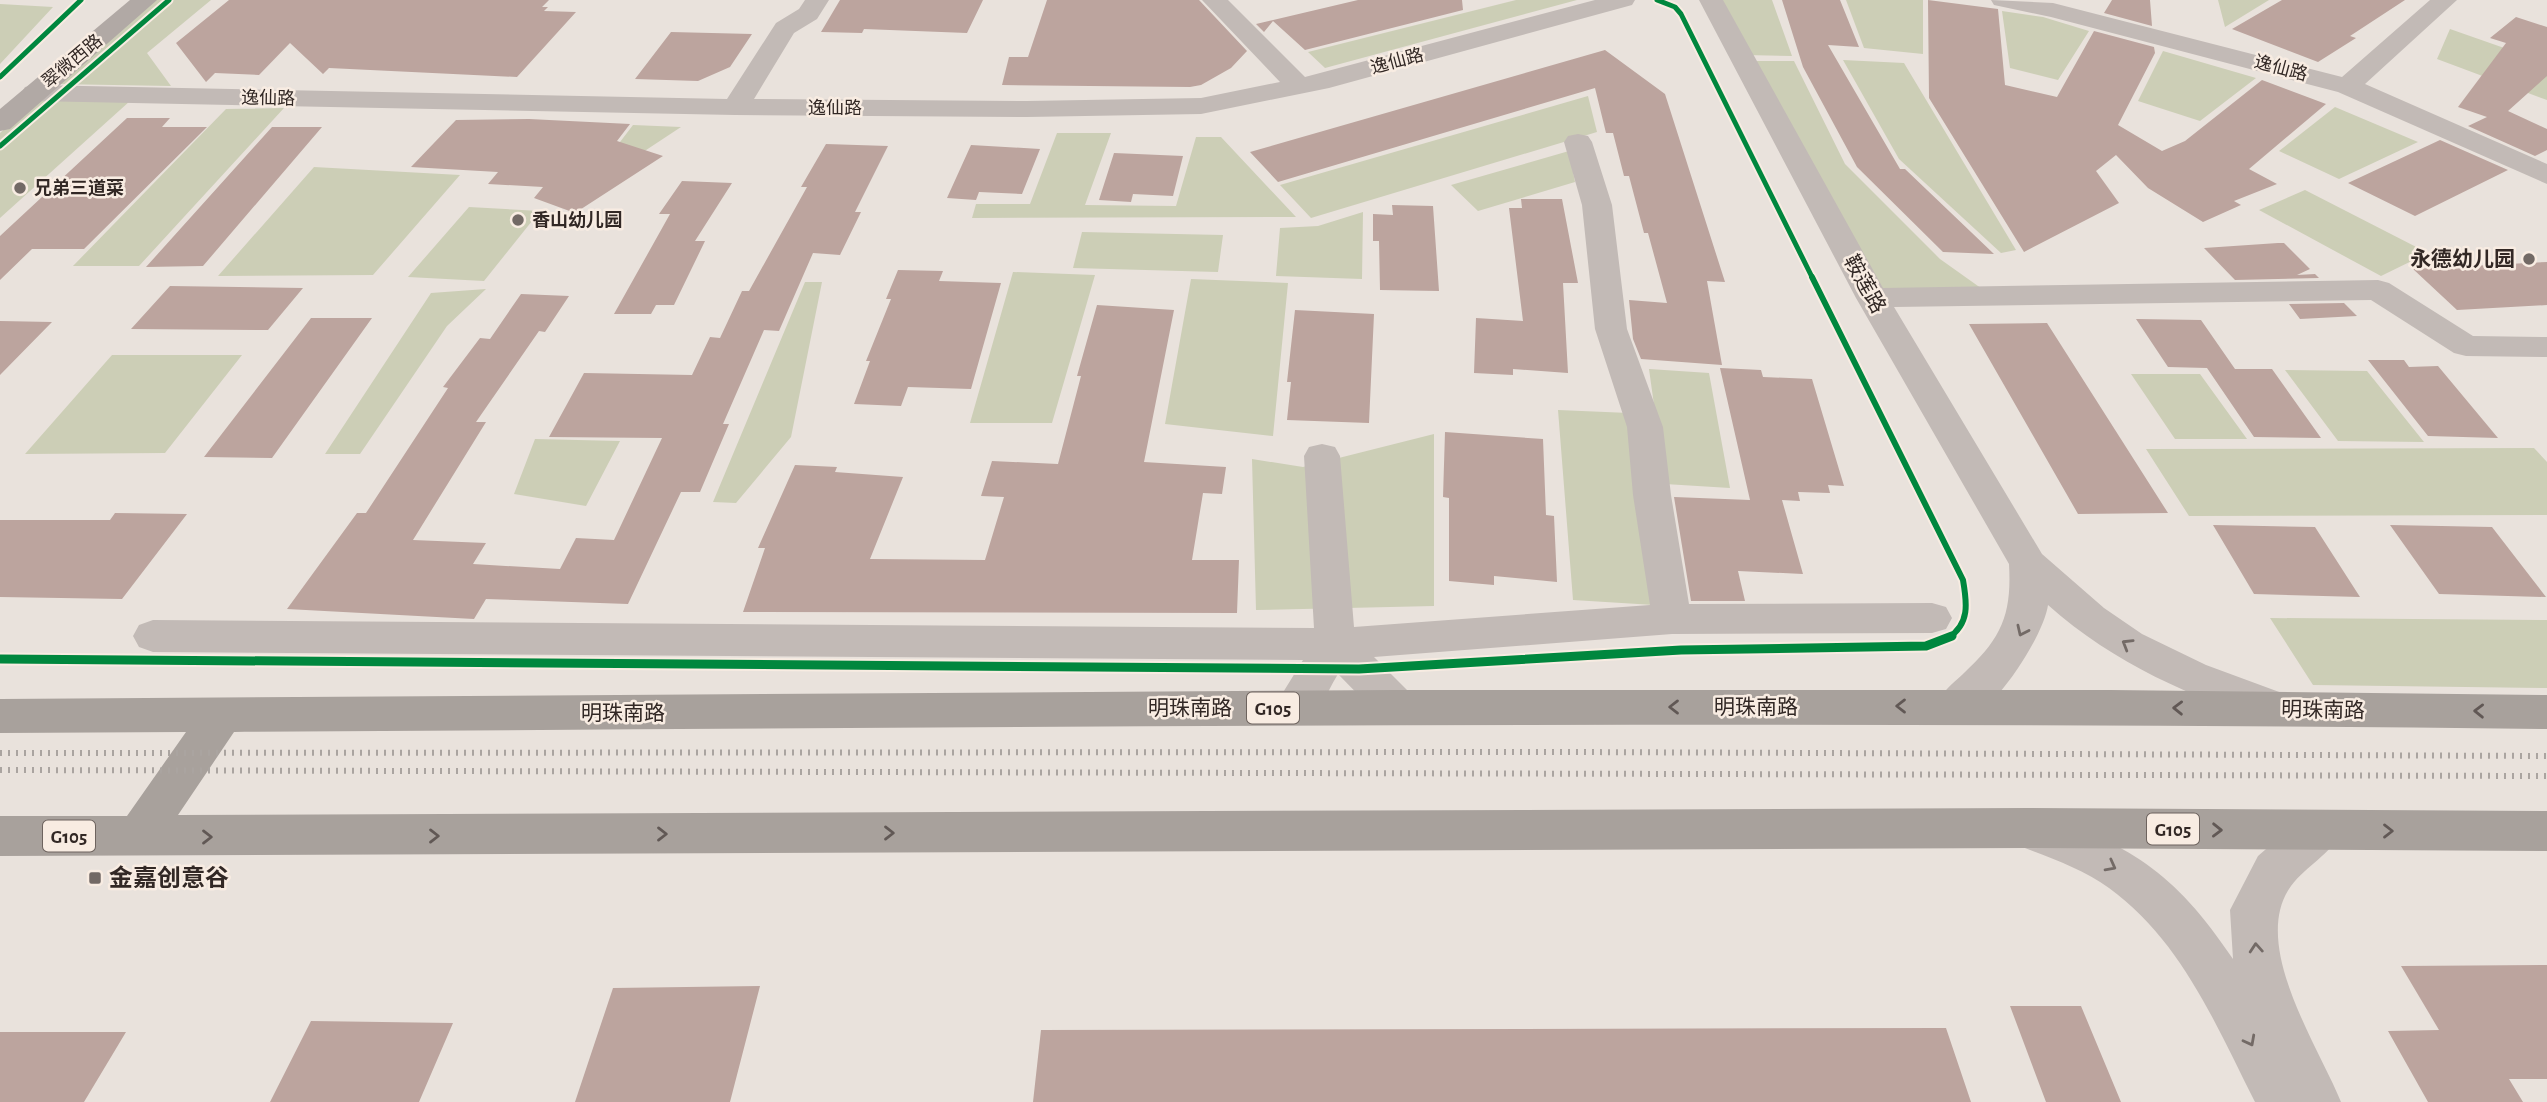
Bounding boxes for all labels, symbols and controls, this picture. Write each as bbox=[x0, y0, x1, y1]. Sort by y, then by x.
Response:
street label: 翠微西路 bbox=[38, 30, 106, 92]
street label: 逸仙路 bbox=[1368, 44, 1426, 78]
street label: 逸仙路 bbox=[2252, 51, 2310, 85]
street label: 逸仙路 bbox=[241, 88, 295, 108]
street label: 逸仙路 bbox=[808, 98, 862, 118]
place label: 兄弟三道菜 bbox=[34, 178, 124, 198]
marker: 兄弟三道菜 bbox=[12, 180, 28, 196]
place label: 香山幼儿园 bbox=[532, 210, 622, 230]
marker: 香山幼儿园 bbox=[510, 212, 526, 228]
place label: 永德幼儿园 bbox=[2410, 248, 2515, 270]
street label: 鞍莲路 bbox=[1840, 251, 1890, 317]
marker: 永德幼儿园 bbox=[2521, 251, 2537, 267]
one-way arrow bbox=[2016, 623, 2030, 636]
one-way arrow bbox=[2121, 639, 2134, 652]
road number: G105 bbox=[1247, 692, 1299, 723]
street label: 明珠南路 bbox=[1714, 696, 1798, 718]
street label: 明珠南路 bbox=[1148, 697, 1232, 719]
one-way arrow bbox=[1896, 698, 1906, 714]
street label: 明珠南路 bbox=[2281, 698, 2365, 722]
one-way arrow bbox=[1668, 699, 1679, 715]
one-way arrow bbox=[2172, 700, 2183, 716]
street label: 明珠南路 bbox=[581, 702, 665, 724]
one-way arrow bbox=[2473, 703, 2484, 719]
road number: G105 bbox=[2147, 814, 2199, 844]
road number: G105 bbox=[43, 820, 95, 852]
one-way arrow bbox=[2212, 822, 2223, 838]
one-way arrow bbox=[2383, 823, 2393, 839]
one-way arrow bbox=[884, 825, 895, 841]
one-way arrow bbox=[656, 827, 667, 842]
one-way arrow bbox=[429, 828, 440, 844]
one-way arrow bbox=[202, 829, 212, 845]
one-way arrow bbox=[2104, 858, 2116, 871]
place label: 金嘉创意谷 bbox=[109, 865, 229, 891]
marker: 金嘉创意谷 bbox=[87, 870, 103, 886]
one-way arrow bbox=[2249, 942, 2264, 953]
one-way arrow bbox=[2242, 1034, 2255, 1046]

